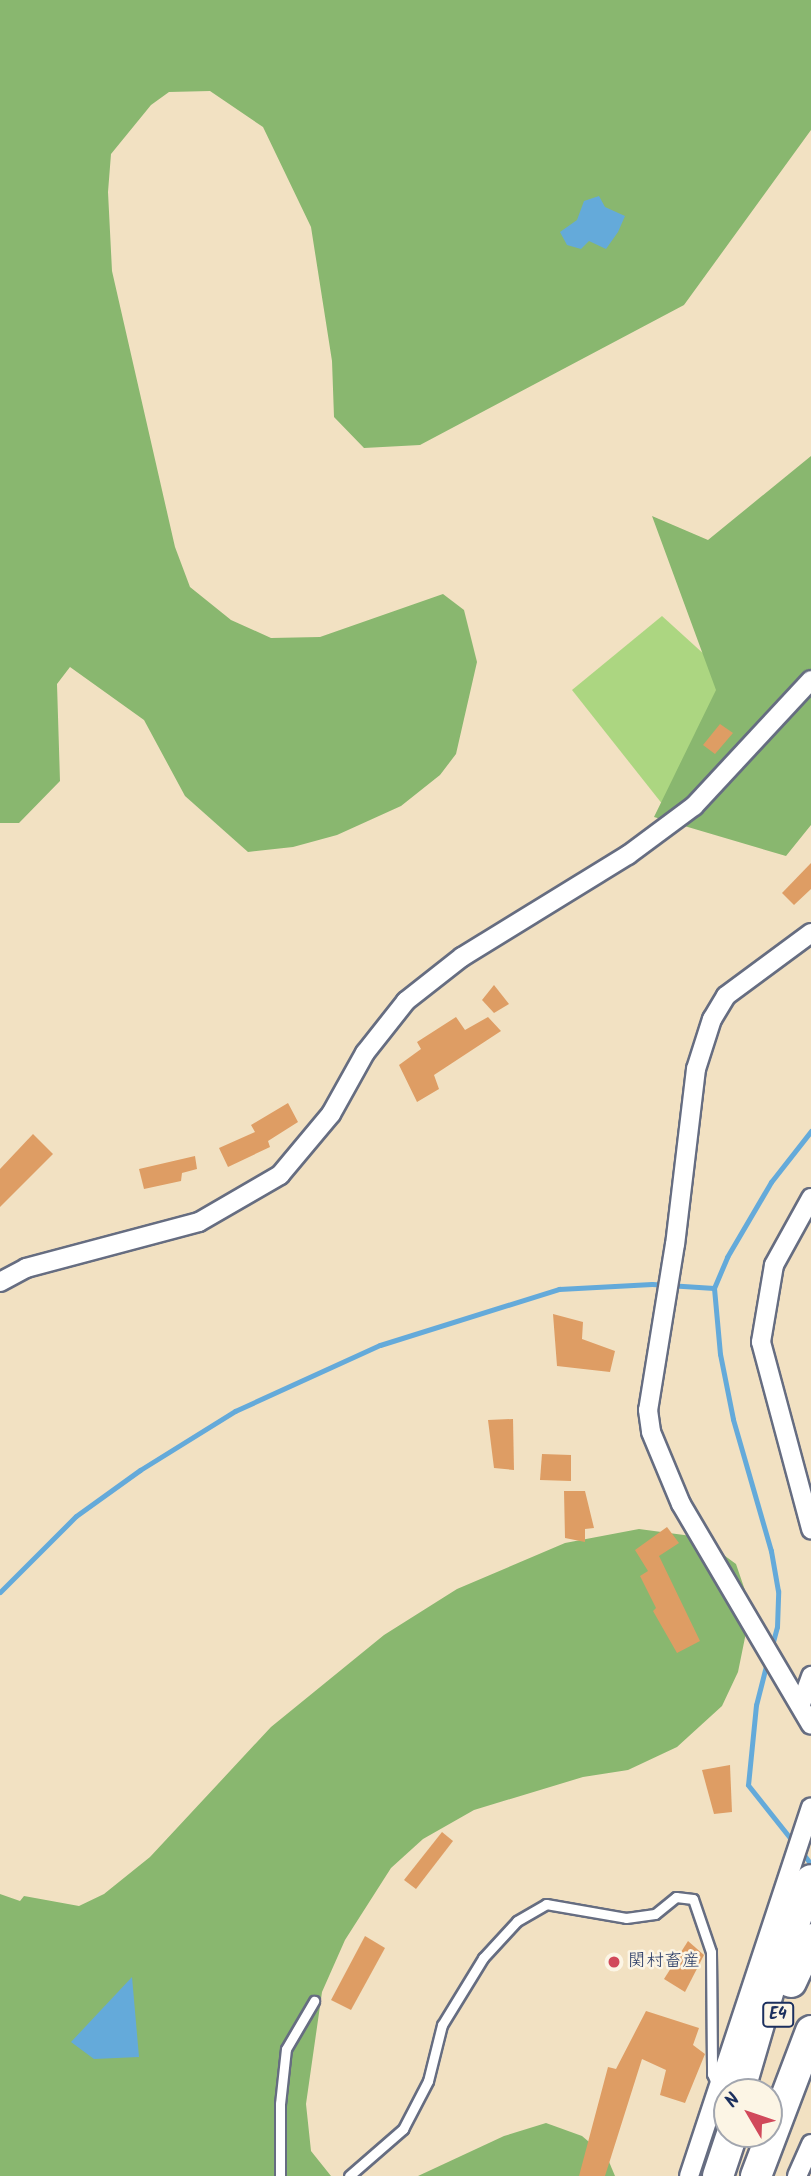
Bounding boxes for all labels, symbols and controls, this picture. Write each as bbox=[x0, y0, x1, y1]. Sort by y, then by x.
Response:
place label: 関村畜産 bbox=[628, 1951, 700, 1973]
marker: 関村畜産 bbox=[606, 1954, 622, 1970]
road number: E4 bbox=[760, 2002, 796, 2027]
north arrow bbox=[713, 2078, 783, 2148]
text: N bbox=[718, 2087, 749, 2115]

